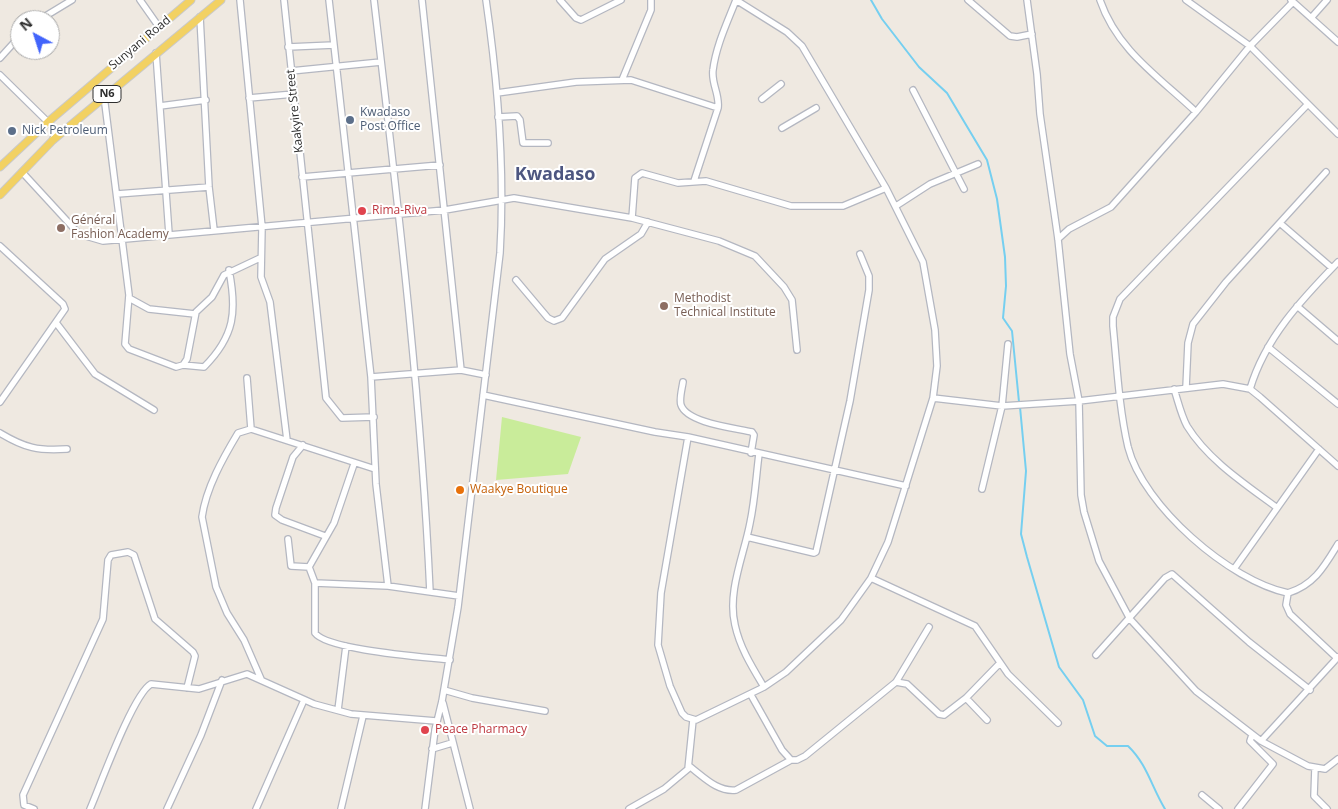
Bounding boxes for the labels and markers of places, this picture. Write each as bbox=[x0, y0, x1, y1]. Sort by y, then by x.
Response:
place label: Kwadaso Post Office bbox=[360, 106, 420, 134]
marker: Kwadaso Post Office bbox=[344, 114, 356, 126]
place label: Nick Petroleum bbox=[22, 124, 108, 138]
marker: Nick Petroleum bbox=[6, 125, 18, 137]
place label: Rima-Riva bbox=[372, 204, 427, 218]
marker: Rima-Riva bbox=[356, 205, 368, 217]
place label: Général Fashion Academy bbox=[71, 214, 169, 242]
marker: Général Fashion Academy bbox=[55, 222, 67, 234]
place label: Methodist Technical Institute bbox=[674, 292, 776, 320]
marker: Methodist Technical Institute bbox=[658, 300, 670, 312]
place label: Waakye Boutique bbox=[470, 483, 568, 497]
marker: Waakye Boutique bbox=[454, 484, 466, 496]
place label: Peace Pharmacy bbox=[435, 723, 527, 737]
marker: Peace Pharmacy bbox=[419, 724, 431, 736]

